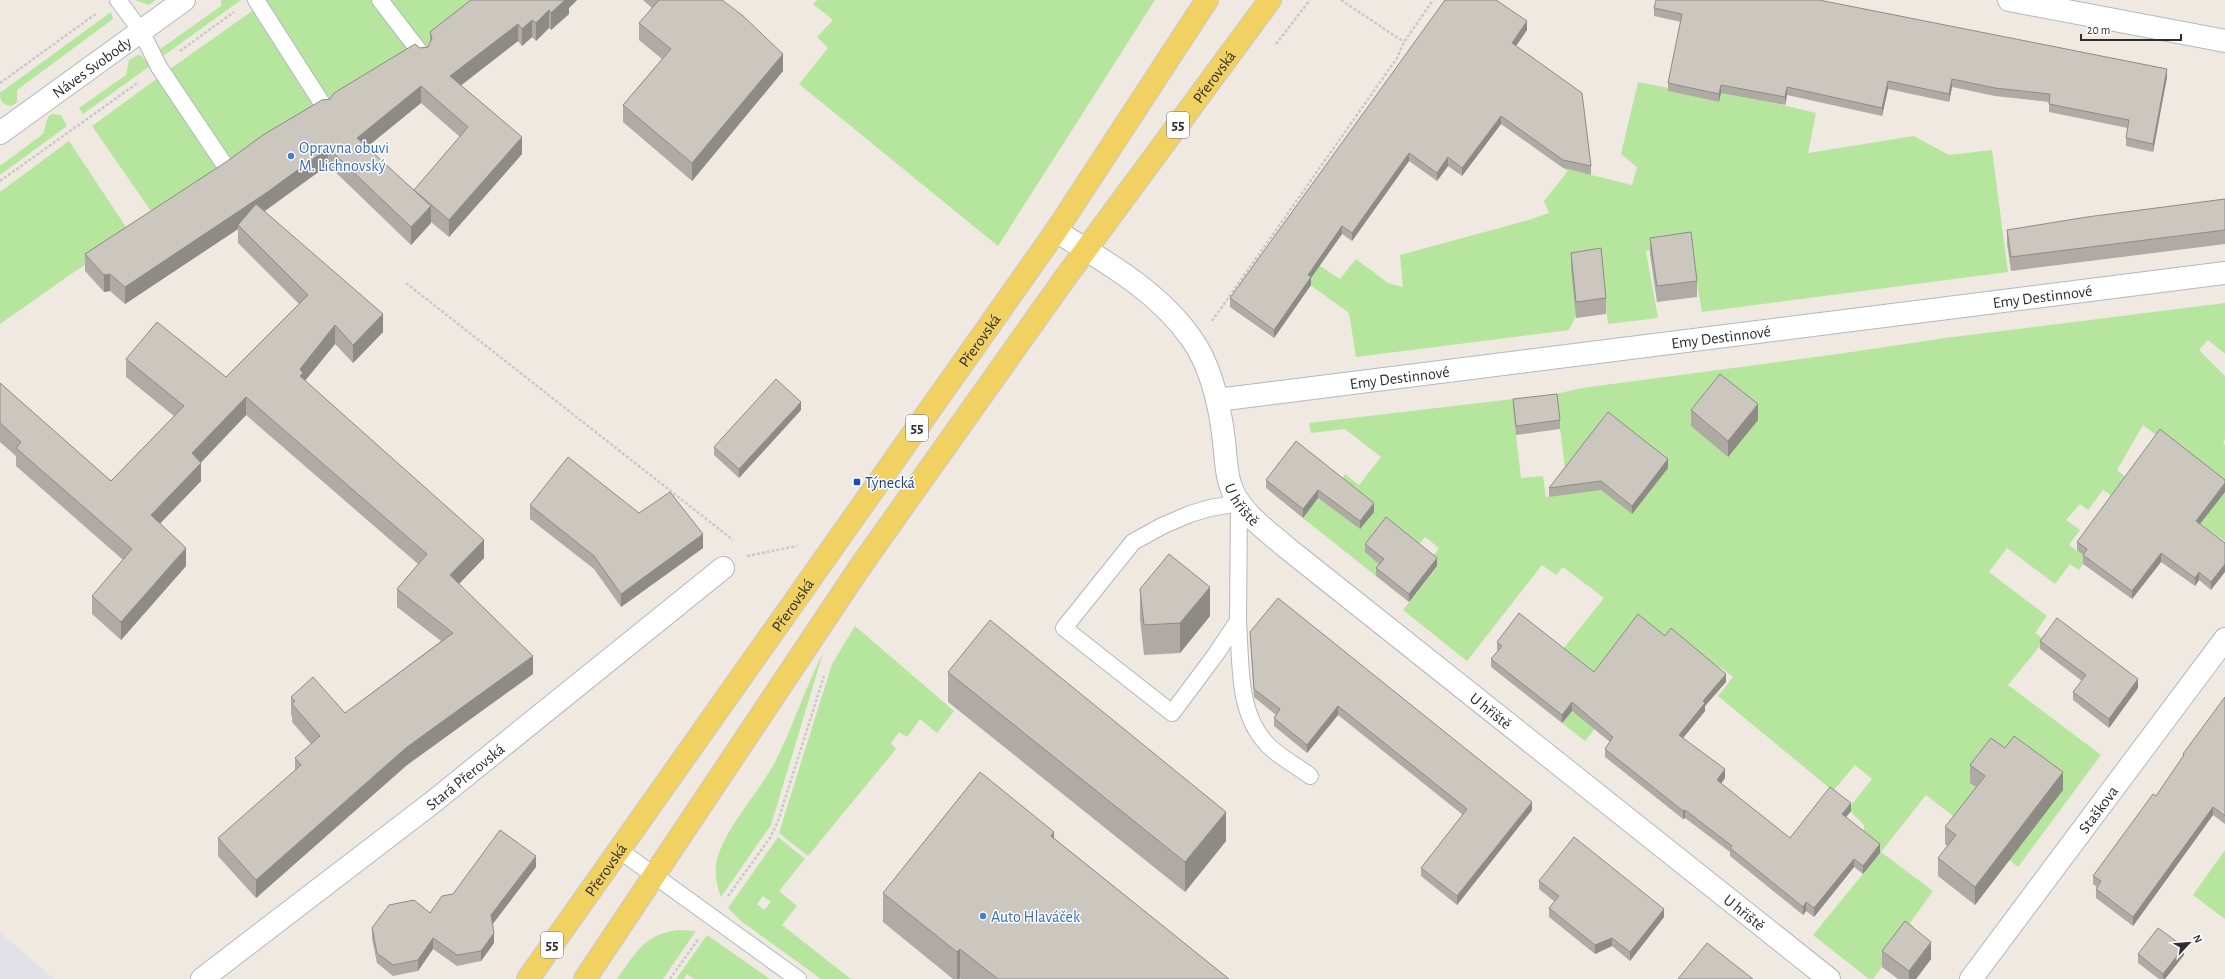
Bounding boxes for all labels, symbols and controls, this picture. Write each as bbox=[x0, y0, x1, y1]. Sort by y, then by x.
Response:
scale bar bbox=[2081, 16, 2181, 42]
text: 20 m bbox=[2087, 24, 2110, 36]
street label: Náves Svobody bbox=[50, 34, 135, 101]
street label: Přerovská bbox=[1190, 48, 1239, 106]
road number: 55 bbox=[1167, 112, 1189, 138]
place label: Opravna obuvi M. Lichnovský bbox=[299, 140, 389, 175]
marker: Opravna obuvi M. Lichnovský bbox=[286, 151, 296, 161]
street label: Emy Destinnové bbox=[1992, 283, 2093, 311]
street label: Přerovská bbox=[956, 311, 1004, 370]
street label: Emy Destinnové bbox=[1670, 323, 1772, 352]
street label: Emy Destinnové bbox=[1349, 364, 1450, 392]
road number: 55 bbox=[906, 415, 928, 441]
place label: Týnecká bbox=[865, 475, 915, 492]
marker: Týnecká bbox=[852, 477, 862, 487]
street label: U hřiště bbox=[1221, 481, 1262, 529]
street label: Přerovská bbox=[769, 576, 817, 635]
street label: U hřiště bbox=[1467, 690, 1514, 732]
street label: Stará Přerovská bbox=[423, 741, 508, 813]
street label: Staškova bbox=[2076, 783, 2121, 836]
street label: Přerovská bbox=[582, 841, 630, 899]
street label: U hřiště bbox=[1720, 892, 1768, 934]
place label: Auto Hlaváček bbox=[991, 909, 1081, 925]
marker: Auto Hlaváček bbox=[978, 911, 988, 921]
north arrow bbox=[2169, 923, 2209, 963]
road number: 55 bbox=[541, 932, 563, 958]
text: N bbox=[2191, 933, 2204, 945]

